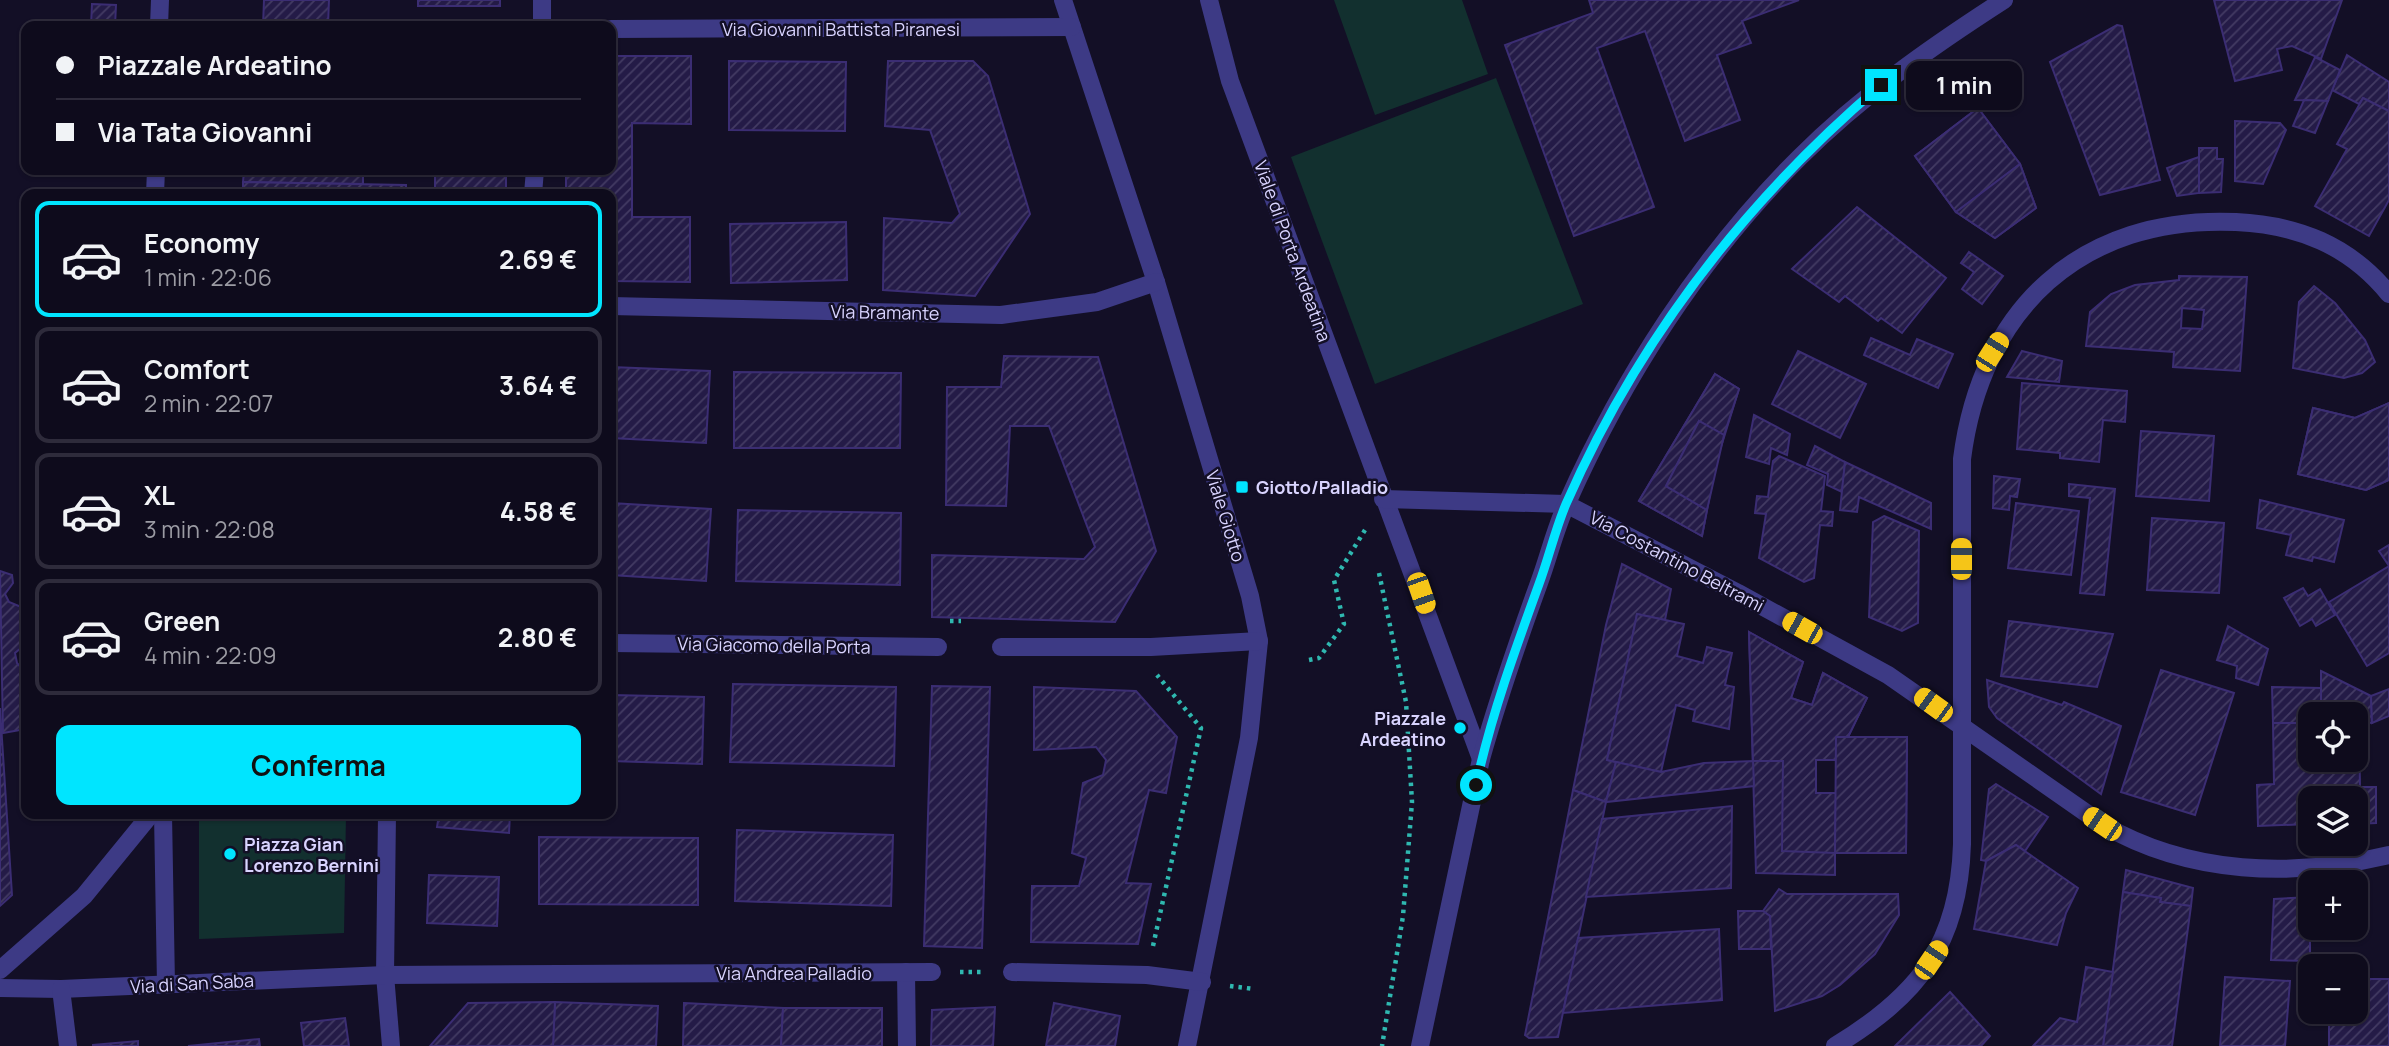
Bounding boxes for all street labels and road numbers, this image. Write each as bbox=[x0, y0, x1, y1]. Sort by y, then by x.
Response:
street label: Via Giovanni Battista Piranesi bbox=[722, 17, 960, 41]
street label: Viale di Porta Ardeatina bbox=[1249, 157, 1337, 345]
street label: Via Bramante bbox=[830, 299, 940, 325]
street label: Viale Giotto bbox=[1201, 467, 1251, 565]
street label: Via Costantino Beltrami bbox=[1586, 505, 1768, 617]
street label: Via Giacomo della Porta bbox=[677, 631, 871, 659]
street label: Via Andrea Palladio bbox=[716, 961, 872, 985]
street label: Via di San Saba bbox=[129, 968, 255, 998]

